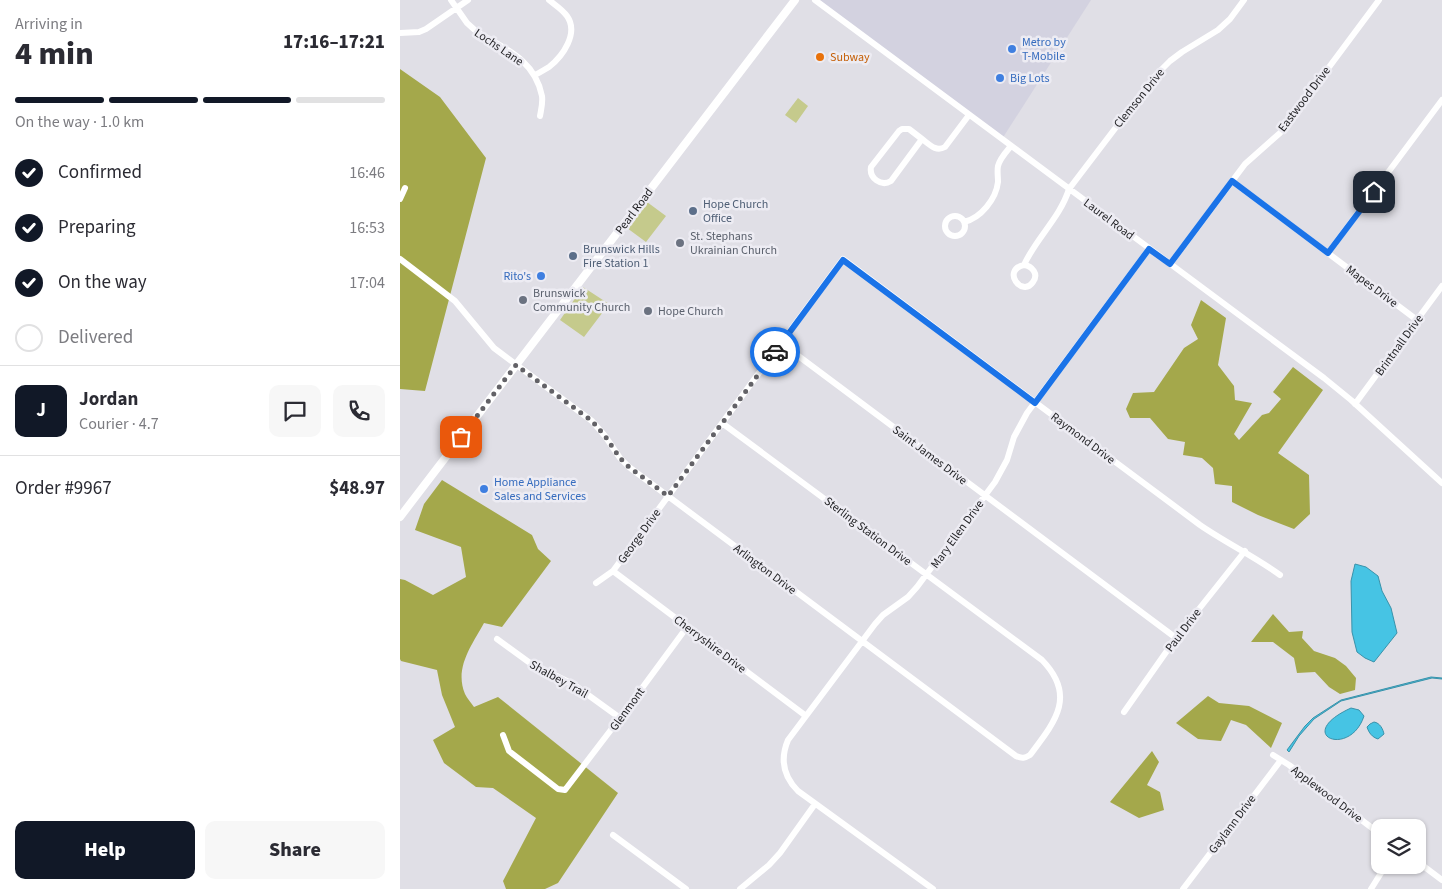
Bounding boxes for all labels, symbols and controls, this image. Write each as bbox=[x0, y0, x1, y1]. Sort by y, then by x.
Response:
text: Arriving in bbox=[15, 13, 83, 35]
street label: Lochs Lane bbox=[471, 25, 527, 70]
text: 17:16–17:21 bbox=[283, 29, 385, 56]
text: 4 min bbox=[15, 31, 94, 77]
place label: Metro by T-Mobile bbox=[1022, 34, 1066, 65]
marker: Metro by T-Mobile bbox=[1006, 43, 1018, 55]
place label: Subway bbox=[830, 49, 870, 66]
marker: Subway bbox=[814, 51, 826, 63]
street label: Eastwood Drive bbox=[1274, 63, 1335, 136]
street label: Clemson Drive bbox=[1110, 65, 1169, 132]
place label: Big Lots bbox=[1010, 70, 1049, 87]
marker: Big Lots bbox=[994, 72, 1006, 84]
text: On the way · 1.0 km bbox=[15, 111, 144, 133]
icon: check bbox=[15, 159, 43, 187]
text: Confirmed bbox=[58, 159, 142, 186]
text: 16:46 bbox=[349, 162, 385, 184]
pin bbox=[1353, 171, 1395, 213]
icon: home bbox=[1360, 178, 1388, 206]
street label: Pearl Road bbox=[611, 185, 657, 238]
street label: Laurel Road bbox=[1080, 195, 1138, 244]
place label: Hope Church Office bbox=[703, 196, 768, 227]
marker: Hope Church Office bbox=[687, 205, 699, 217]
icon: check bbox=[15, 214, 43, 242]
text: Preparing bbox=[58, 214, 136, 241]
text: 16:53 bbox=[349, 217, 385, 239]
place label: St. Stephans Ukrainian Church bbox=[690, 228, 777, 259]
marker: St. Stephans Ukrainian Church bbox=[674, 237, 686, 249]
place label: Brunswick Hills Fire Station 1 bbox=[583, 241, 660, 272]
marker: Brunswick Hills Fire Station 1 bbox=[567, 250, 579, 262]
street label: Mapes Drive bbox=[1342, 261, 1401, 312]
place label: Rito's bbox=[503, 268, 531, 285]
icon: check bbox=[15, 269, 43, 297]
text: On the way bbox=[58, 269, 147, 296]
marker: Rito's bbox=[535, 270, 547, 282]
text: 17:04 bbox=[349, 272, 385, 294]
place label: Brunswick Community Church bbox=[533, 285, 630, 316]
marker: Brunswick Community Church bbox=[517, 294, 529, 306]
place label: Hope Church bbox=[658, 303, 723, 320]
marker: Hope Church bbox=[642, 305, 654, 317]
street label: Brintnall Drive bbox=[1371, 311, 1427, 379]
text: Delivered bbox=[58, 324, 133, 351]
courier bbox=[750, 327, 800, 377]
icon: car bbox=[761, 338, 789, 366]
button: chat bbox=[269, 385, 321, 437]
button: phone bbox=[333, 385, 385, 437]
text: Jordan bbox=[79, 386, 138, 413]
text: J bbox=[36, 397, 46, 424]
street label: Raymond Drive bbox=[1047, 409, 1118, 468]
text: Courier · 4.7 bbox=[79, 413, 159, 435]
pin bbox=[440, 416, 482, 458]
street label: Saint James Drive bbox=[889, 422, 971, 489]
icon: bag bbox=[447, 423, 475, 451]
place label: Home Appliance Sales and Services bbox=[494, 474, 586, 505]
text: Order #9967 bbox=[15, 475, 112, 502]
text: $48.97 bbox=[329, 475, 385, 502]
marker: Home Appliance Sales and Services bbox=[478, 483, 490, 495]
street label: Sterling Station Drive bbox=[820, 493, 915, 570]
street label: Mary Ellen Drive bbox=[927, 497, 988, 572]
street label: George Drive bbox=[614, 505, 665, 567]
street label: Arlington Drive bbox=[730, 540, 800, 599]
street label: Paul Drive bbox=[1161, 605, 1205, 656]
street label: Cherryshire Drive bbox=[670, 612, 749, 677]
street label: Shalbey Trail bbox=[526, 656, 591, 703]
street label: Glenmont bbox=[606, 684, 649, 735]
street label: Applewood Drive bbox=[1287, 762, 1366, 827]
street label: Gaylann Drive bbox=[1205, 791, 1260, 857]
map controls bbox=[1371, 819, 1426, 874]
button: layers bbox=[1371, 819, 1426, 874]
button: Help bbox=[15, 821, 195, 879]
button: Share bbox=[205, 821, 385, 879]

